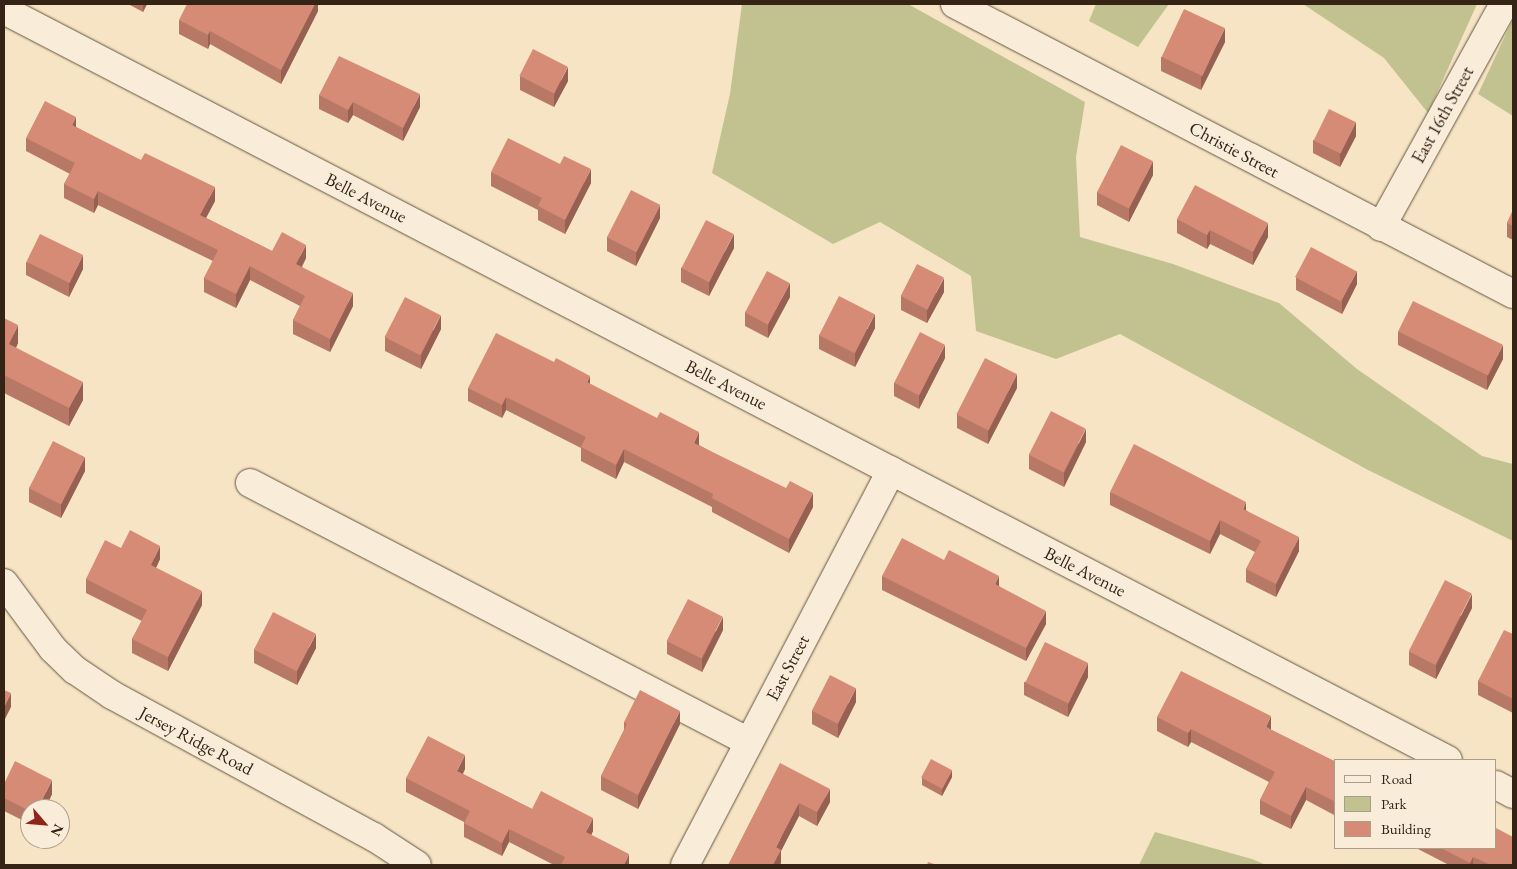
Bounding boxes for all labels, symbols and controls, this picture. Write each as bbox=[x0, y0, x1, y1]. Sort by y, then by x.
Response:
street label: East 16th Street bbox=[1408, 63, 1478, 167]
street label: Christie Street bbox=[1185, 117, 1283, 183]
street label: Belle Avenue bbox=[322, 168, 410, 228]
street label: Belle Avenue bbox=[682, 355, 770, 415]
street label: Belle Avenue bbox=[1041, 542, 1129, 602]
street label: East Street bbox=[762, 631, 814, 705]
street label: Jersey Ridge Road bbox=[135, 702, 257, 780]
legend bbox=[1334, 759, 1497, 849]
text: Road bbox=[1381, 769, 1412, 788]
text: Park bbox=[1381, 794, 1407, 813]
north arrow bbox=[20, 799, 70, 849]
text: Building bbox=[1381, 819, 1431, 838]
text: N bbox=[47, 821, 68, 839]

